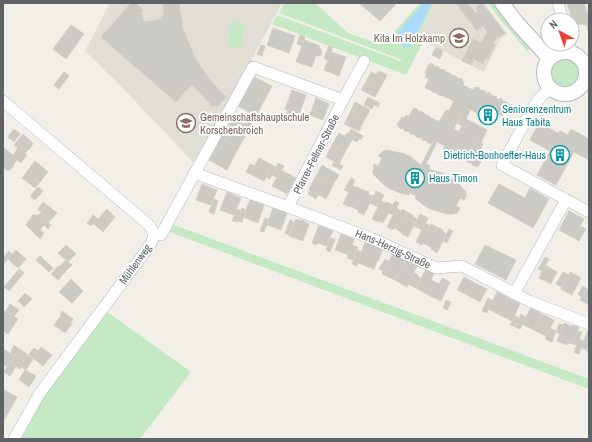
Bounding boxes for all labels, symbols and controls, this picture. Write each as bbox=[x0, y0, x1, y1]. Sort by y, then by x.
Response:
north arrow bbox=[540, 12, 580, 52]
text: N bbox=[546, 17, 560, 32]
school or university icon: Kita Im Holzkamp bbox=[448, 27, 470, 49]
place label: Kita Im Holzkamp bbox=[374, 31, 445, 45]
place label: Seniorenzentrum Haus Tabita bbox=[502, 102, 571, 129]
building icon: Seniorenzentrum Haus Tabita bbox=[477, 104, 499, 126]
place label: Gemeinschaftshauptschule Korschenbroich bbox=[200, 110, 309, 137]
school or university icon: Gemeinschaftshauptschule Korschenbroich bbox=[175, 112, 197, 134]
street label: Pfarrer-Fellner-Straße bbox=[290, 112, 342, 196]
building icon: Dietrich-Bonhoeffer-Haus bbox=[549, 144, 571, 166]
place label: Dietrich-Bonhoeffer-Haus bbox=[443, 148, 546, 162]
building icon: Haus Timon bbox=[404, 167, 426, 189]
place label: Haus Timon bbox=[429, 171, 478, 185]
street label: Hans-Herzig-Straße bbox=[353, 226, 433, 272]
street label: Mühlenweg bbox=[116, 241, 154, 287]

